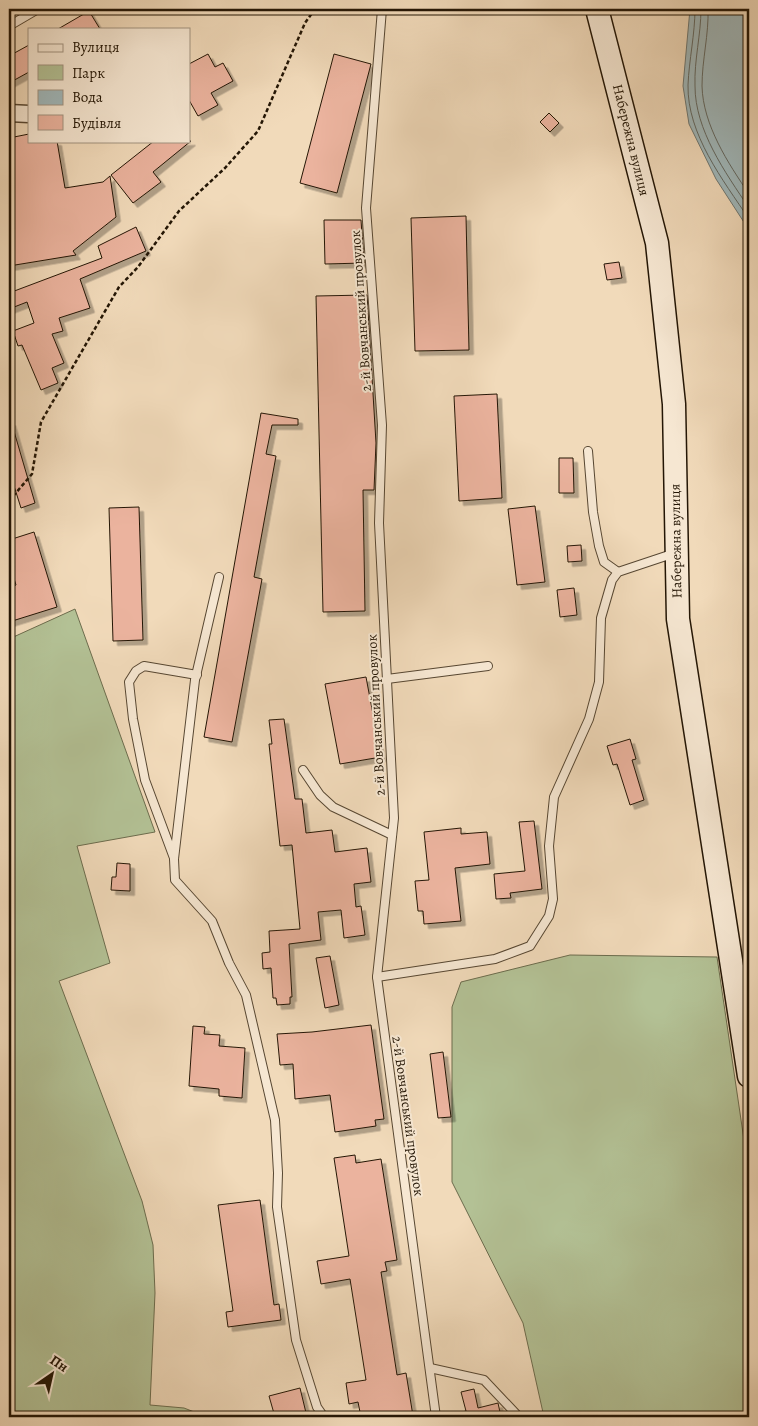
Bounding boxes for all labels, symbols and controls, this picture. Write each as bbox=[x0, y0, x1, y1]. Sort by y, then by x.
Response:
legend bbox=[28, 28, 190, 142]
text: Вулиця bbox=[72, 37, 119, 57]
text: Парк bbox=[72, 63, 105, 83]
street label: Набережна вулиця bbox=[608, 82, 654, 198]
text: Вода bbox=[72, 87, 103, 107]
text: Будівля bbox=[72, 113, 121, 133]
street label: 2-й Вовчанський провулок bbox=[346, 230, 376, 392]
street label: Набережна вулиця bbox=[665, 483, 686, 598]
street label: 2-й Вовчанський провулок bbox=[362, 634, 390, 796]
street label: 2-й Вовчанський провулок bbox=[387, 1035, 429, 1197]
north arrow bbox=[28, 1348, 78, 1398]
text: Пн bbox=[46, 1351, 72, 1377]

